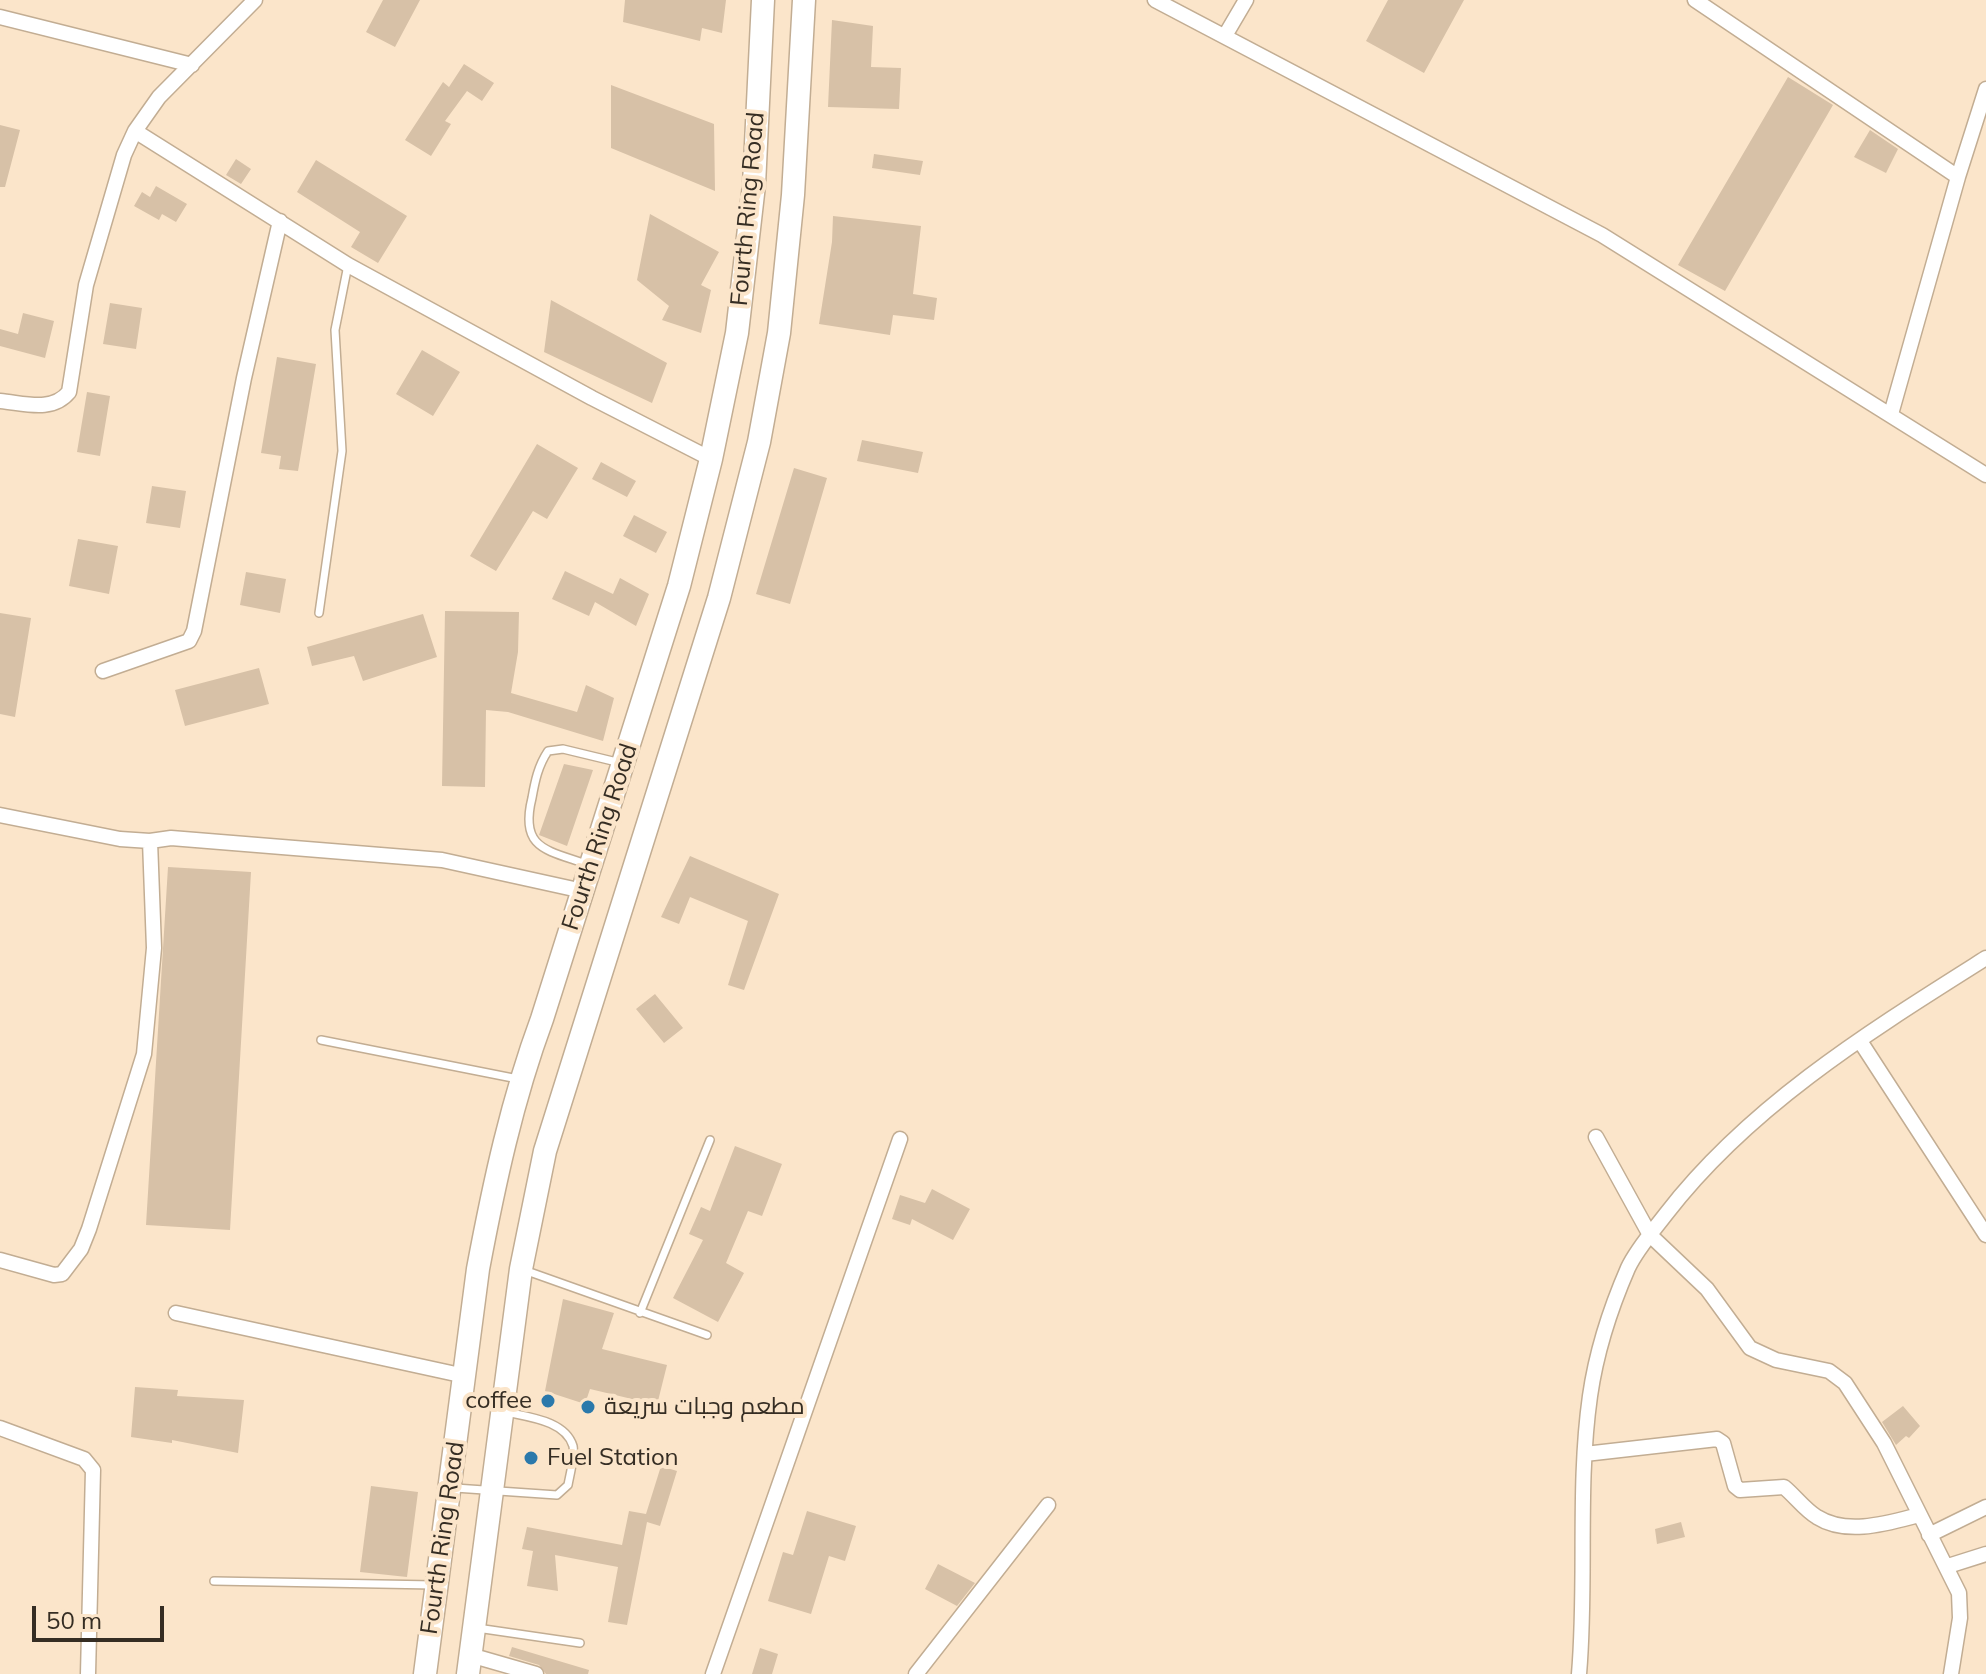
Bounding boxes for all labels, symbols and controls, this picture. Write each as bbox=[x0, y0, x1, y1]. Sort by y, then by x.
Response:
street label: Fourth Ring Road bbox=[725, 111, 771, 307]
street label: Fourth Ring Road bbox=[556, 740, 644, 934]
place label: coffee bbox=[465, 1387, 532, 1415]
marker: coffee bbox=[539, 1392, 557, 1410]
place label: مطعم وجبات سريعة bbox=[604, 1393, 805, 1421]
marker: مطعم وجبات سريعة bbox=[579, 1398, 597, 1416]
street label: Fourth Ring Road bbox=[415, 1440, 471, 1636]
place label: Fuel Station bbox=[547, 1444, 679, 1472]
marker: Fuel Station bbox=[522, 1449, 540, 1467]
scale bar bbox=[36, 1590, 168, 1640]
text: 50 m bbox=[46, 1605, 102, 1635]

